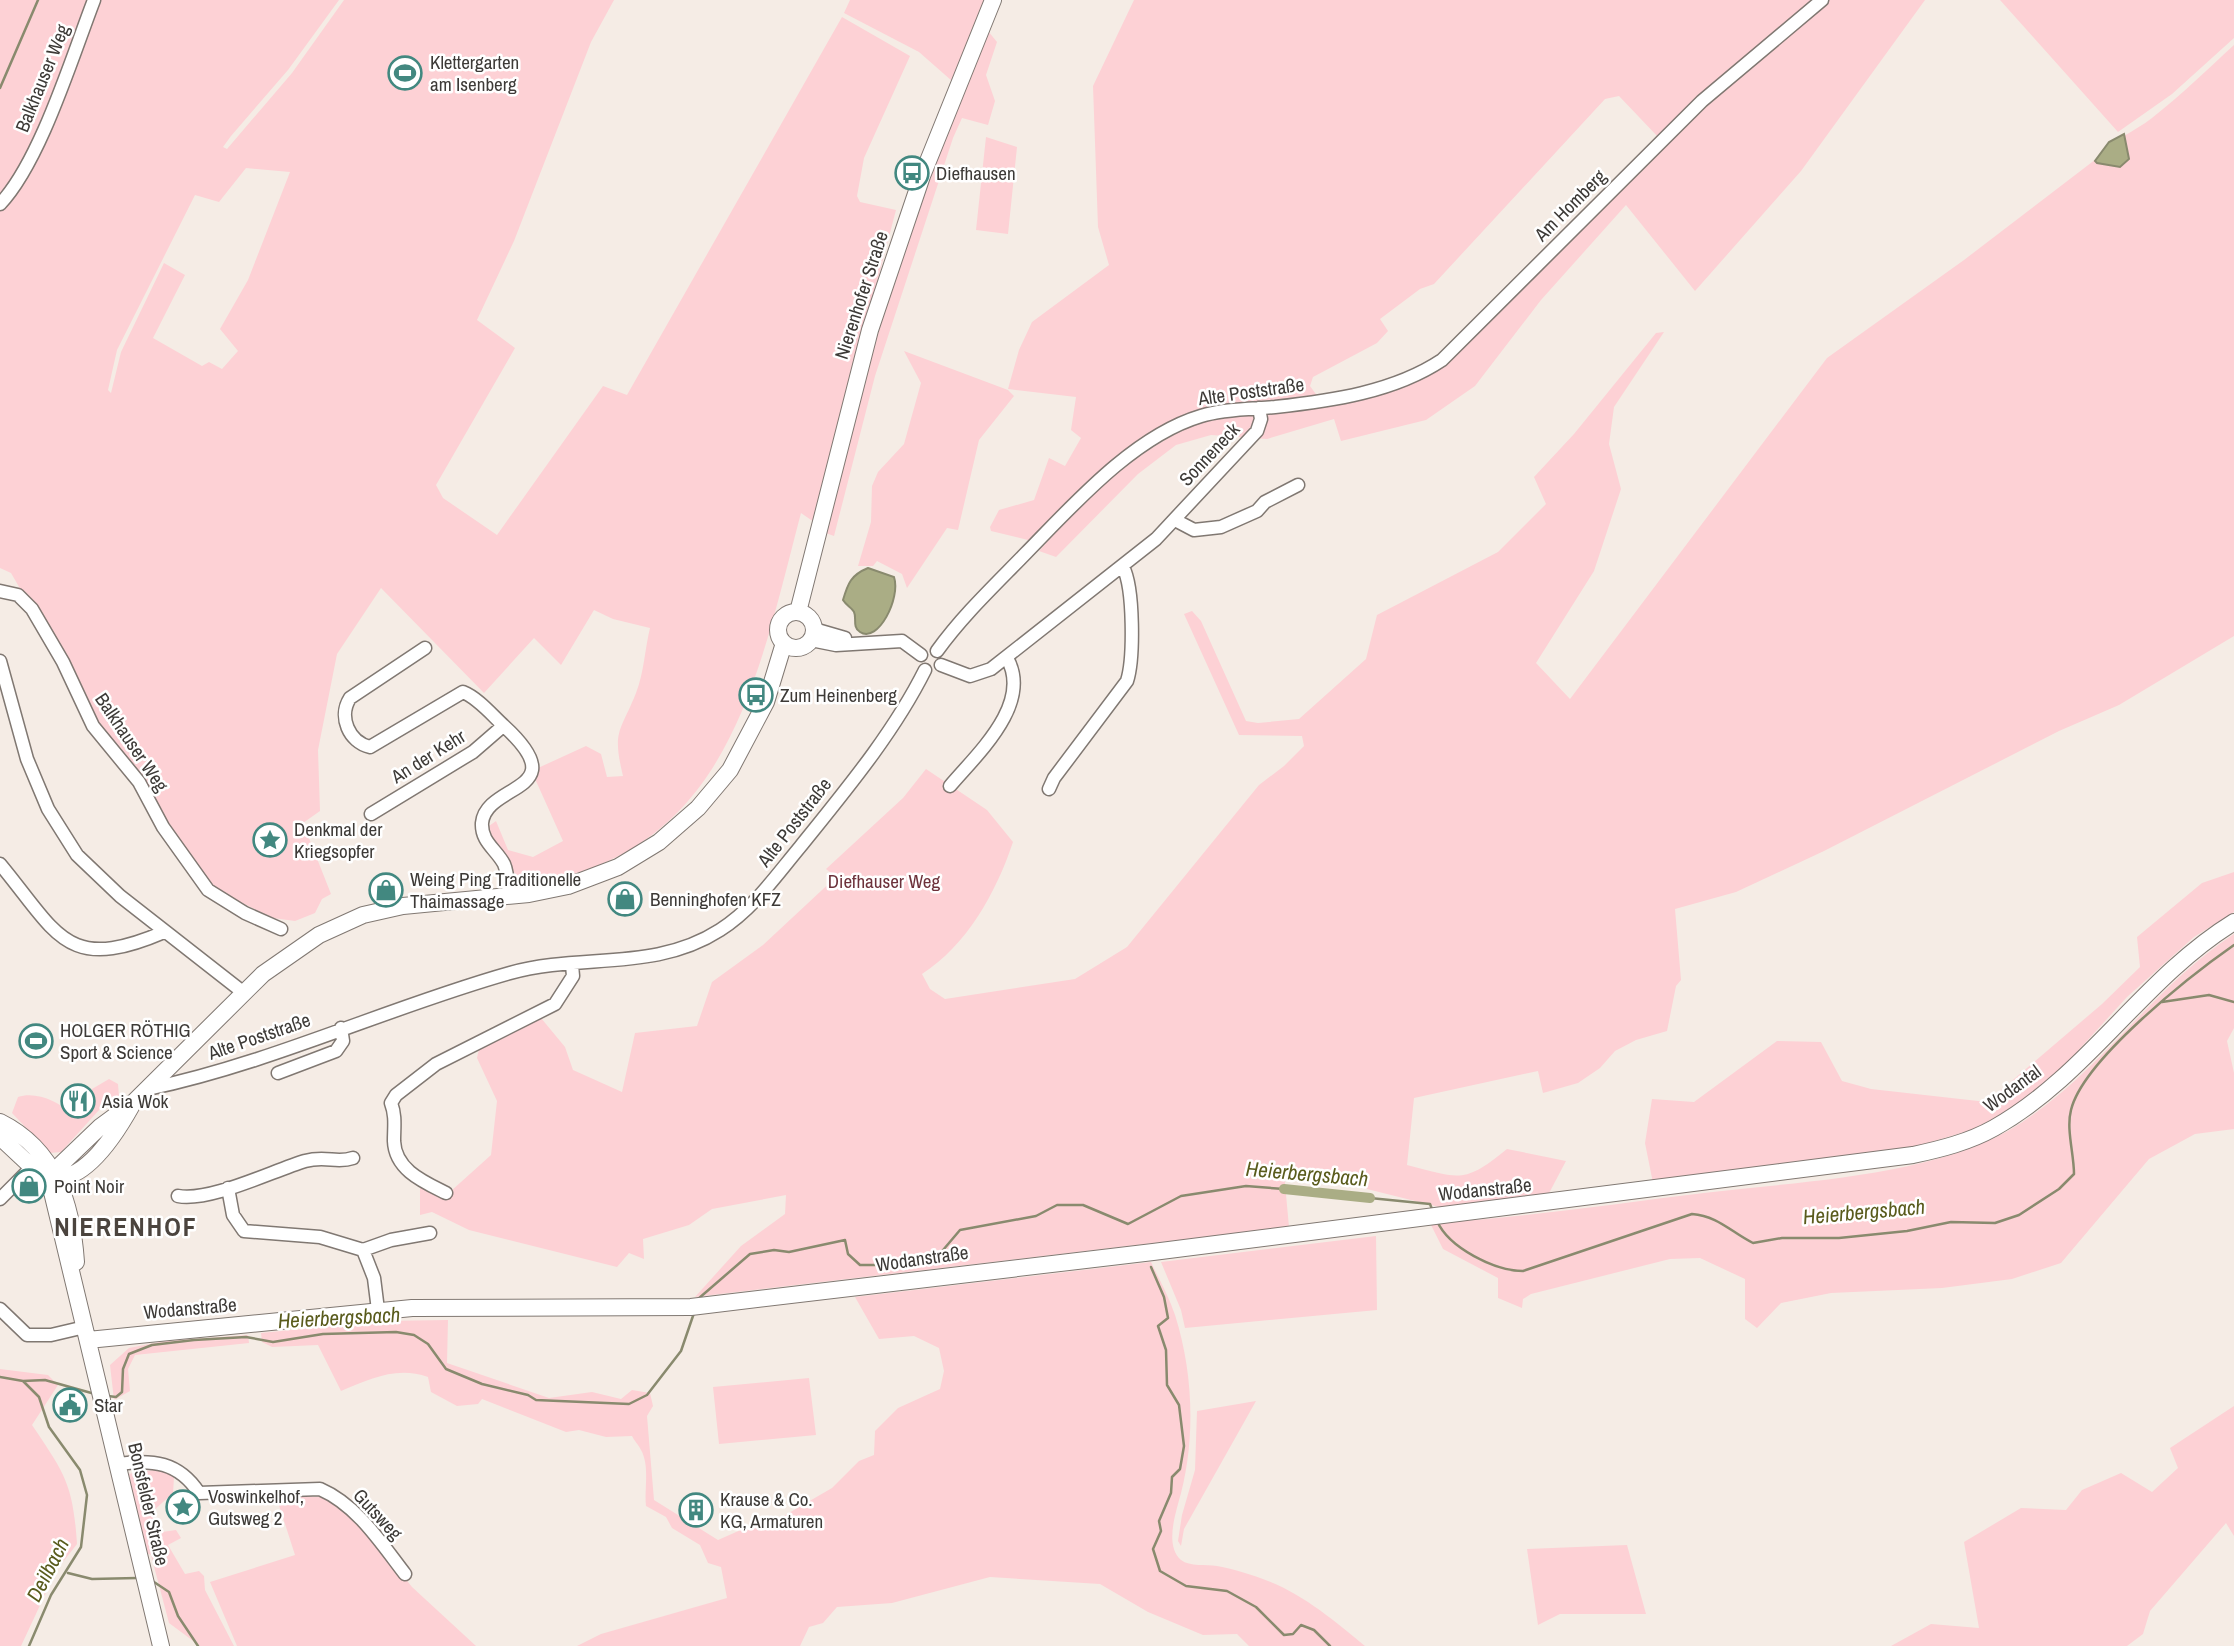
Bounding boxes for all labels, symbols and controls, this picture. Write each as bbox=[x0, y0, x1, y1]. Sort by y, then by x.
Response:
street label: Balkhauser Weg bbox=[9, 20, 76, 136]
place label: Klettergarten am Isenberg bbox=[430, 49, 519, 97]
sports icon: Klettergarten am Isenberg bbox=[386, 54, 424, 92]
bus stop icon: Diefhausen bbox=[893, 154, 931, 192]
place label: Diefhausen bbox=[936, 160, 1016, 186]
street label: Am Homberg bbox=[1528, 163, 1612, 247]
street label: Nierenhofer Straße bbox=[828, 228, 894, 362]
street label: Alte Poststraße bbox=[1195, 371, 1306, 411]
street label: Sonneneck bbox=[1173, 416, 1245, 491]
bus stop icon: Zum Heinenberg bbox=[737, 676, 775, 714]
place label: Zum Heinenberg bbox=[780, 682, 897, 708]
street label: Balkhauser Weg bbox=[89, 687, 175, 797]
street label: An der Kehr bbox=[385, 723, 471, 790]
street label: Alte Poststraße bbox=[750, 772, 837, 873]
place label: Denkmal der Kriegsopfer bbox=[294, 816, 383, 864]
place icon: Denkmal der Kriegsopfer bbox=[251, 821, 289, 859]
place label: Weing Ping Traditionelle Thaimassage bbox=[410, 866, 581, 914]
park label: Diefhauser Weg bbox=[828, 868, 940, 894]
shop icon: Weing Ping Traditionelle Thaimassage bbox=[367, 871, 405, 909]
shop icon: Benninghofen KFZ bbox=[606, 880, 644, 918]
place label: Benninghofen KFZ bbox=[650, 886, 781, 912]
street label: Alte Poststraße bbox=[203, 1006, 314, 1066]
place label: HOLGER RÖTHIG Sport & Science bbox=[60, 1017, 191, 1065]
sports icon: HOLGER RÖTHIG Sport & Science bbox=[17, 1022, 55, 1060]
street label: Wodantal bbox=[1978, 1058, 2046, 1118]
restaurant icon: Asia Wok bbox=[59, 1082, 97, 1120]
place label: Asia Wok bbox=[101, 1088, 169, 1114]
water label: Heierbergsbach bbox=[1245, 1154, 1369, 1193]
shop icon: Point Noir bbox=[10, 1167, 48, 1205]
street label: Wodanstraße bbox=[1437, 1171, 1533, 1207]
place label: Point Noir bbox=[54, 1173, 125, 1199]
water label: Heierbergsbach bbox=[1802, 1192, 1926, 1231]
district label: NIERENHOF bbox=[54, 1209, 198, 1244]
street label: Wodanstraße bbox=[874, 1239, 970, 1277]
street label: Wodanstraße bbox=[142, 1291, 238, 1325]
water label: Heierbergsbach bbox=[277, 1300, 401, 1335]
public building icon: Star bbox=[51, 1386, 89, 1424]
place label: Star bbox=[94, 1392, 123, 1418]
street label: Bonsfelder Straße bbox=[122, 1440, 176, 1568]
place label: Voswinkelhof, Gutsweg 2 bbox=[208, 1483, 304, 1531]
street label: Gutsweg bbox=[348, 1483, 409, 1546]
place label: Krause & Co. KG, Armaturen bbox=[720, 1486, 823, 1534]
place icon: Voswinkelhof, Gutsweg 2 bbox=[164, 1488, 202, 1526]
building icon: Krause & Co. KG, Armaturen bbox=[677, 1491, 715, 1529]
water label: Deilbach bbox=[19, 1533, 76, 1607]

